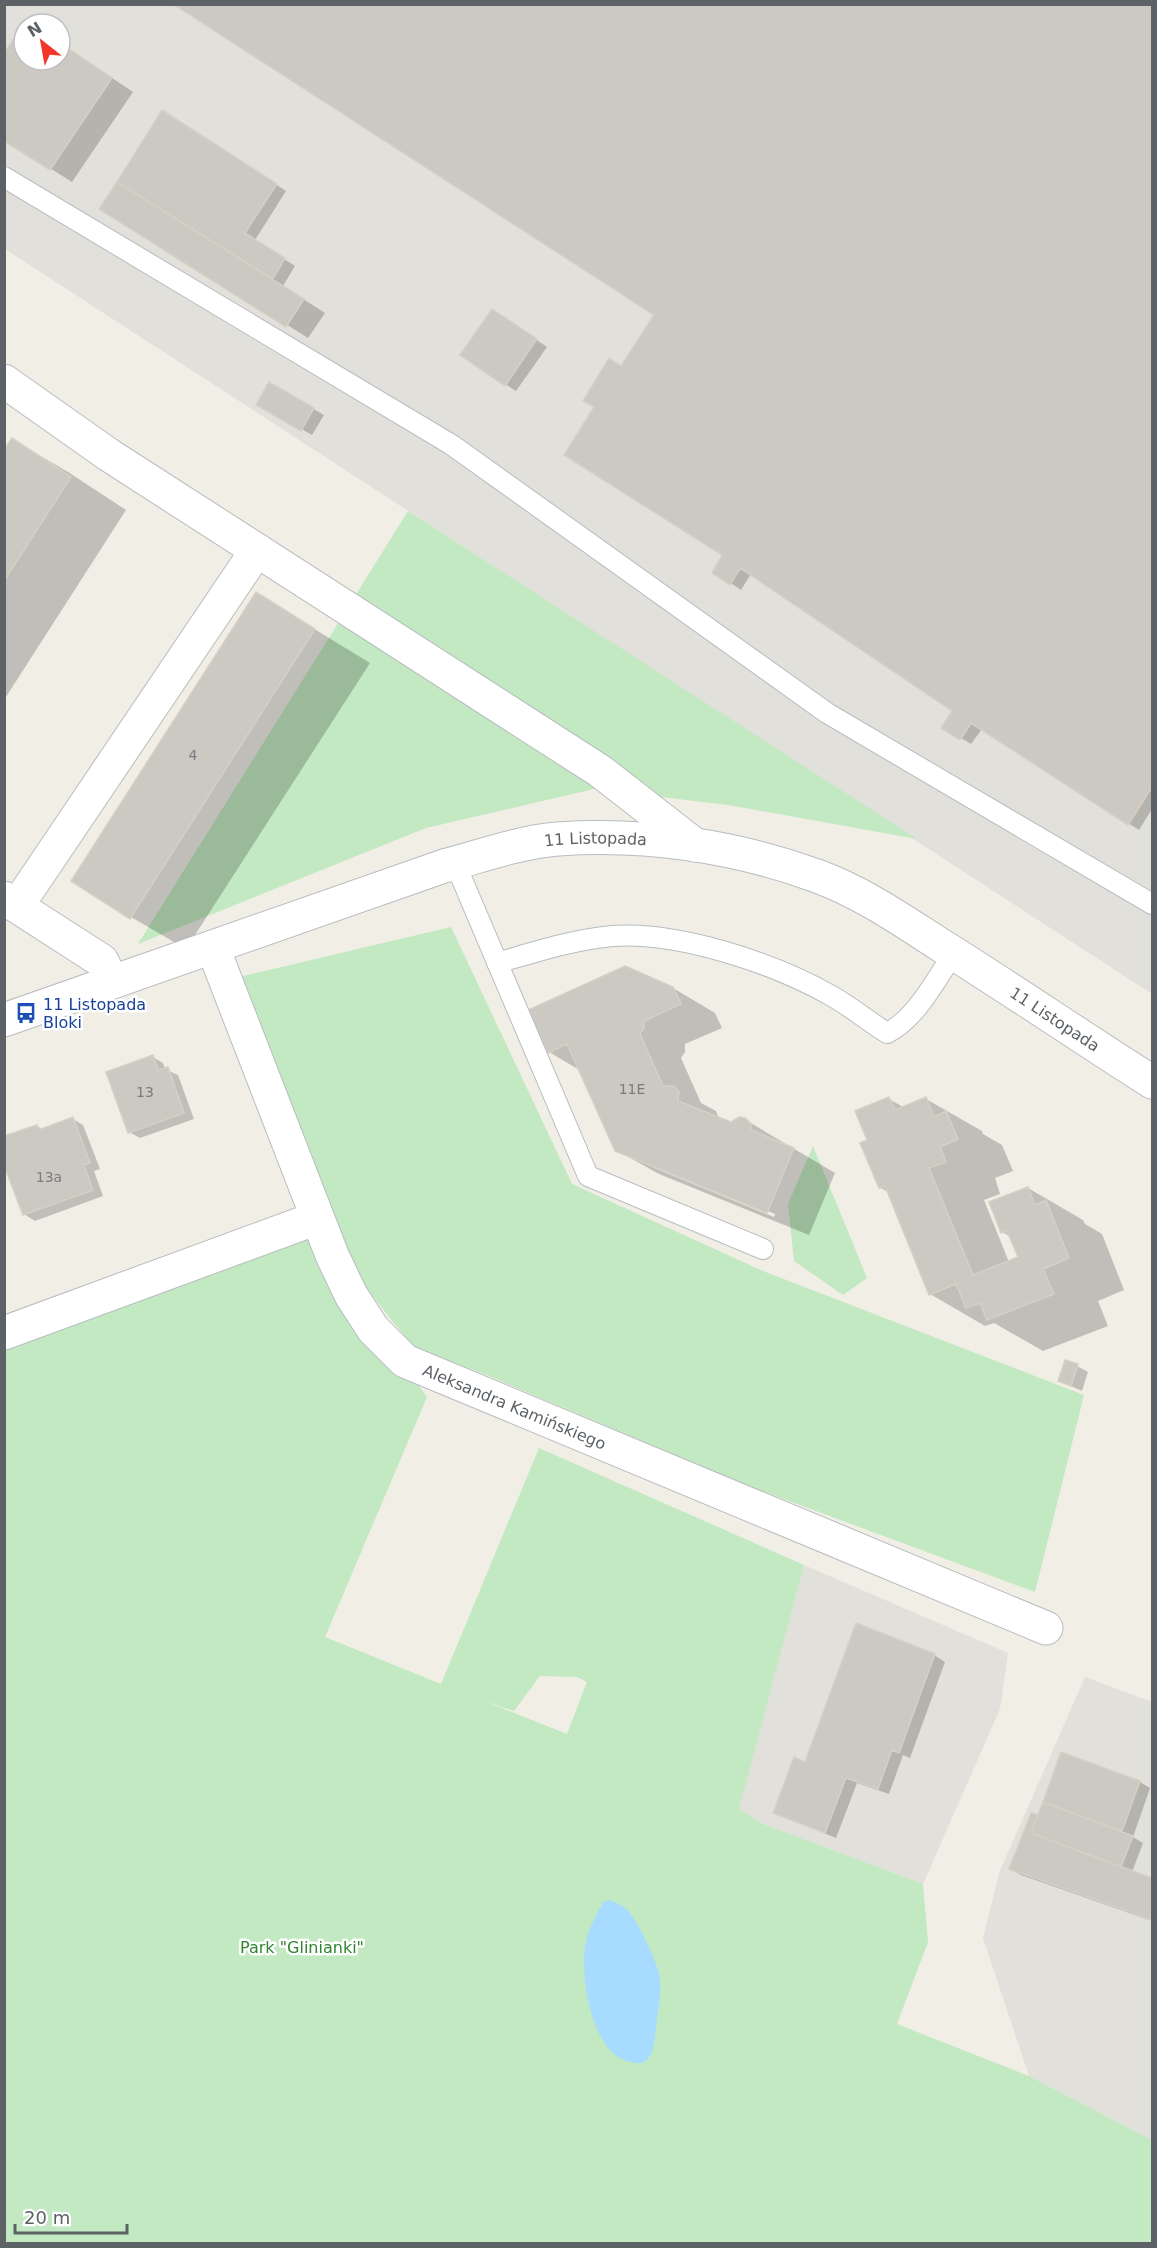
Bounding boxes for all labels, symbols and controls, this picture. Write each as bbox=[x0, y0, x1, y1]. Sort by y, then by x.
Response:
north arrow bbox=[12, 12, 72, 72]
text: N bbox=[24, 18, 45, 41]
house number: 4 bbox=[189, 747, 198, 763]
street label: 11 Listopada bbox=[543, 829, 648, 850]
street label: 11 Listopada bbox=[1006, 983, 1103, 1056]
place label: 11 Listopada Bloki bbox=[43, 995, 146, 1032]
bus stop icon: 11 Listopada Bloki bbox=[14, 1001, 38, 1025]
house number: 11E bbox=[619, 1081, 645, 1097]
house number: 13 bbox=[136, 1084, 154, 1100]
house number: 13a bbox=[36, 1169, 62, 1185]
street label: Aleksandra Kamińskiego bbox=[420, 1361, 609, 1454]
park label: Park "Glinianki" bbox=[240, 1938, 364, 1957]
scale bar bbox=[15, 2197, 128, 2235]
text: 20 m bbox=[24, 2207, 70, 2228]

